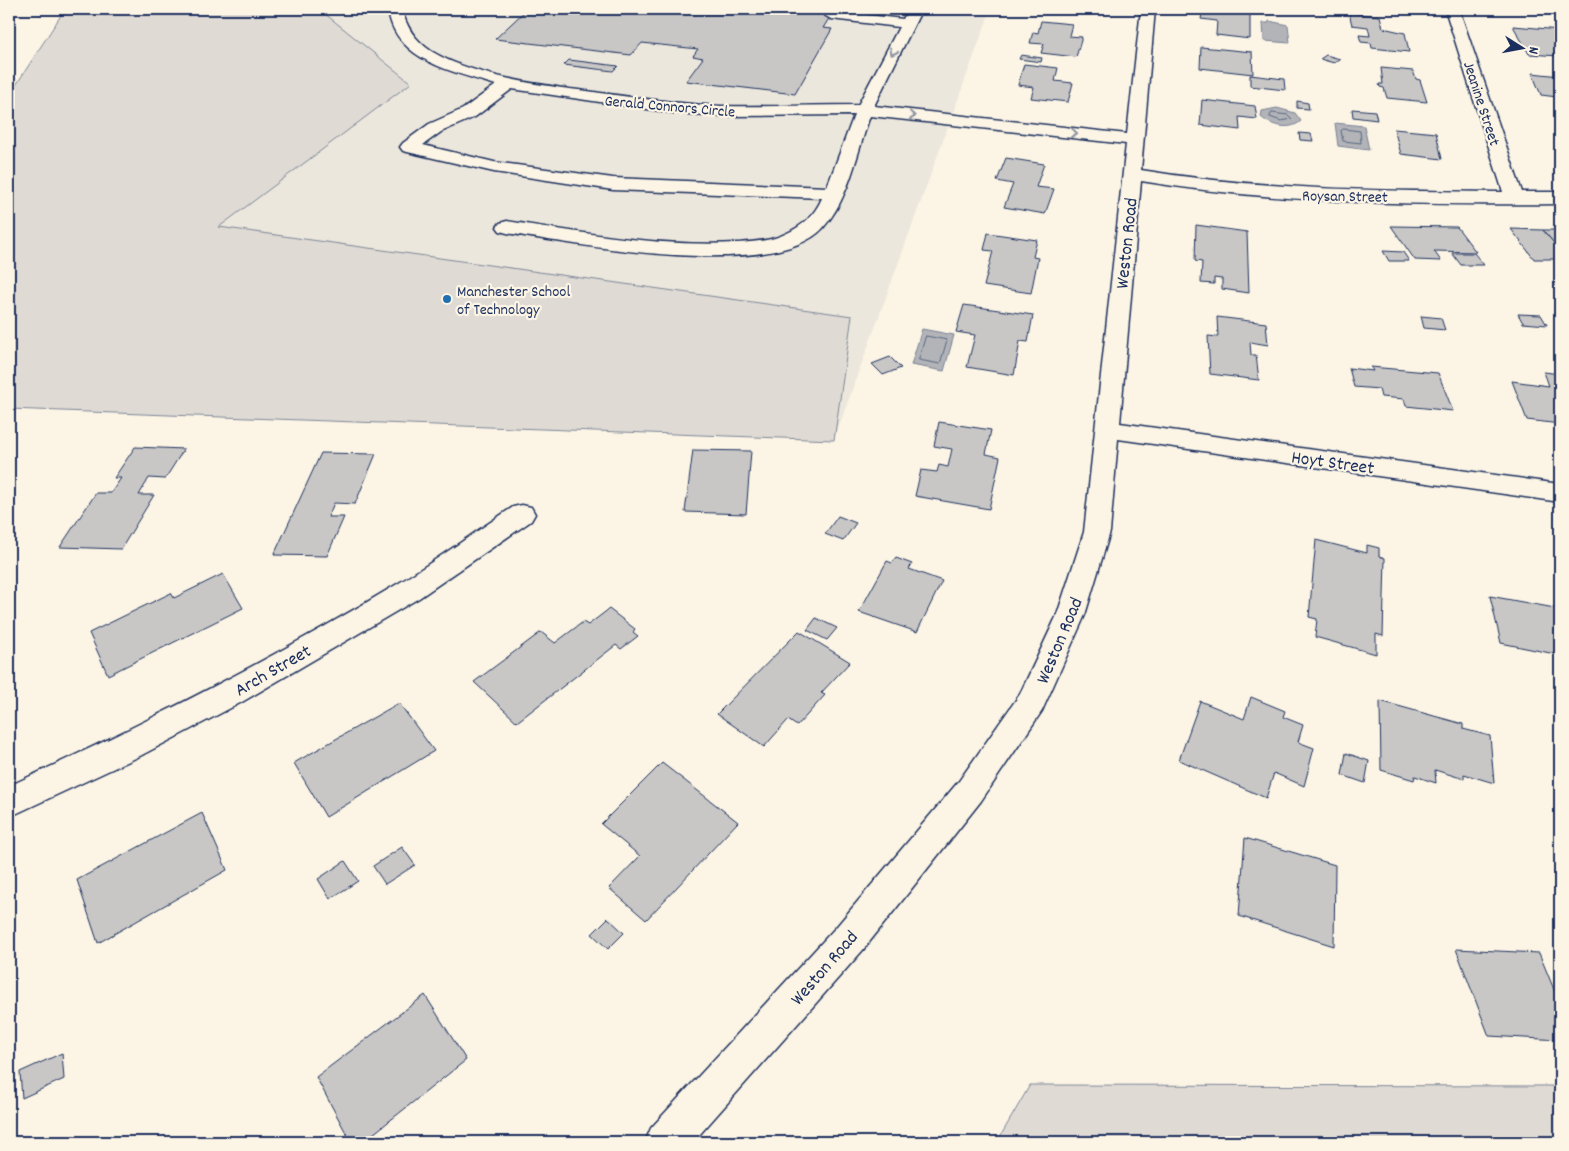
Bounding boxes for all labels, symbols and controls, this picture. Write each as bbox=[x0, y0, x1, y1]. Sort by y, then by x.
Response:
north arrow bbox=[1496, 22, 1546, 72]
text: N bbox=[1522, 45, 1543, 55]
one-way arrow bbox=[889, 47, 899, 56]
street label: Jeanine Street bbox=[1456, 59, 1505, 149]
street label: Gerald Connors Circle bbox=[604, 90, 736, 125]
one-way arrow bbox=[909, 110, 917, 121]
one-way arrow bbox=[1070, 127, 1078, 138]
street label: Roysan Street bbox=[1302, 185, 1388, 210]
street label: Weston Road bbox=[1110, 197, 1147, 290]
place label: Manchester School of Technology bbox=[457, 281, 570, 322]
marker: Manchester School of Technology bbox=[441, 293, 453, 305]
street label: Hoyt Street bbox=[1289, 445, 1376, 484]
street label: Weston Road bbox=[1031, 594, 1092, 689]
street label: Arch Street bbox=[230, 639, 317, 705]
street label: Weston Road bbox=[785, 926, 866, 1013]

